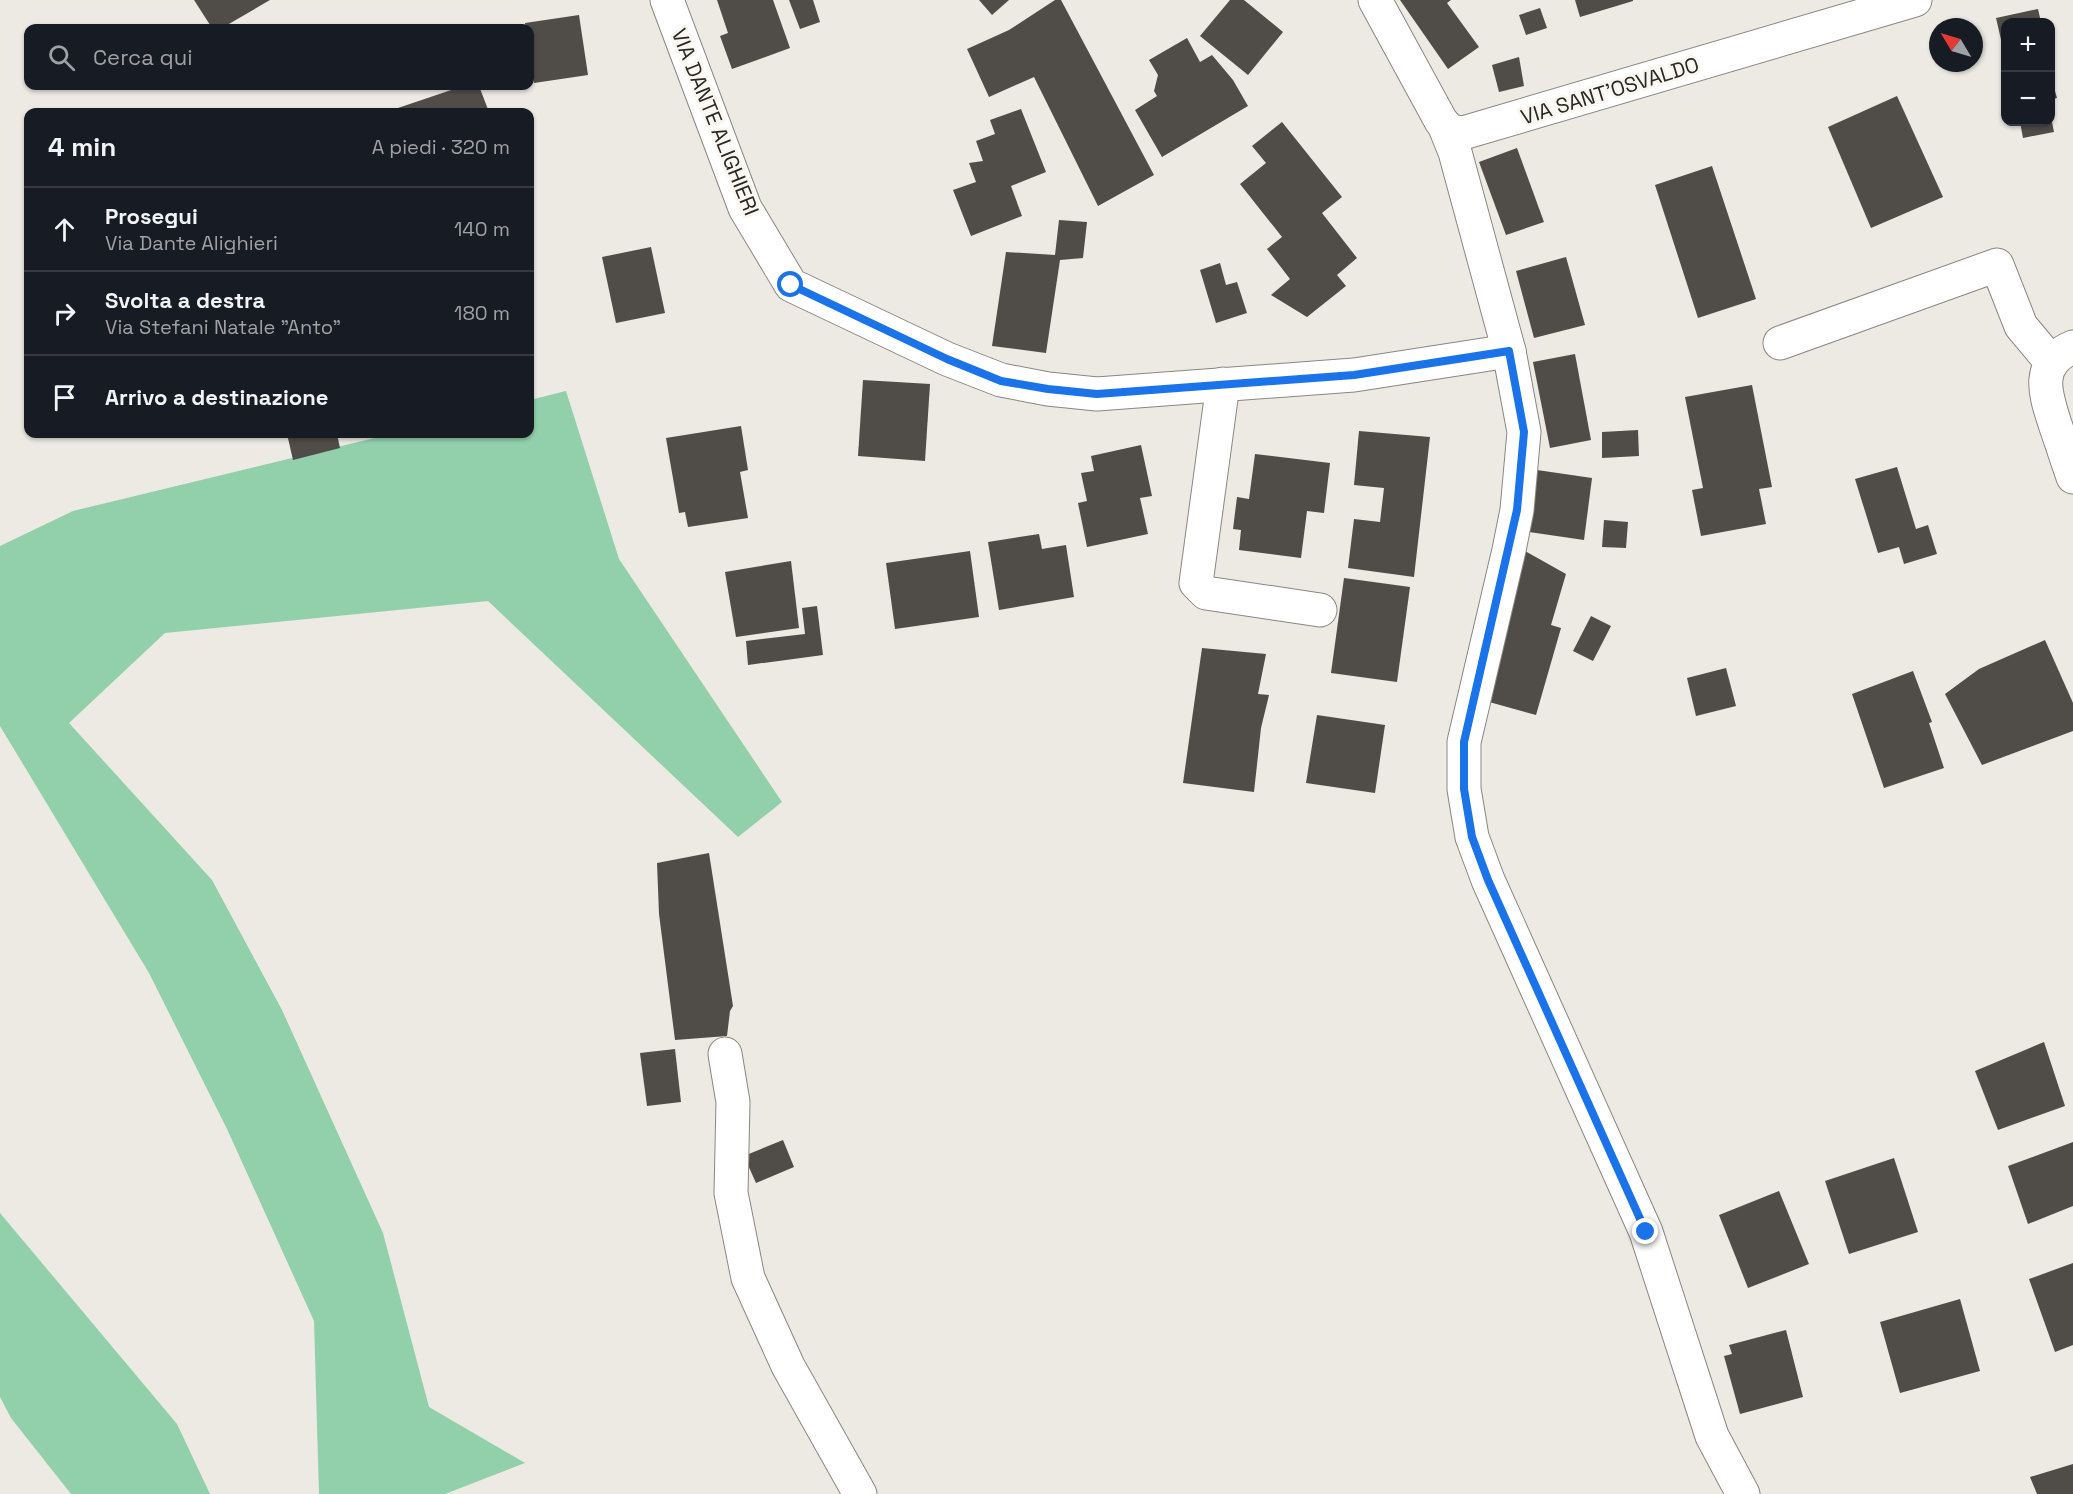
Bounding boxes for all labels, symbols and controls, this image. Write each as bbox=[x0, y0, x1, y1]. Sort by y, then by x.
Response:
north arrow bbox=[1929, 18, 1983, 72]
map controls bbox=[2001, 18, 2055, 126]
button: + bbox=[2001, 18, 2055, 72]
search box bbox=[24, 24, 534, 90]
street label: VIA DANTE ALIGHIERI bbox=[666, 24, 765, 219]
icon: search bbox=[45, 41, 78, 74]
text: Cerca qui bbox=[93, 43, 193, 71]
street label: VIA SANT'OSVALDO bbox=[1517, 51, 1702, 130]
button: − bbox=[2001, 72, 2055, 126]
text: 4 min bbox=[48, 130, 116, 164]
text: A piedi · 320 m bbox=[372, 134, 510, 160]
text: Prosegui bbox=[105, 202, 198, 230]
icon: ahead bbox=[48, 213, 81, 246]
text: 140 m bbox=[454, 216, 510, 242]
text: Via Dante Alighieri bbox=[105, 230, 278, 256]
route start bbox=[777, 271, 803, 297]
text: Svolta a destra bbox=[105, 286, 265, 314]
icon: right bbox=[48, 297, 81, 330]
text: 180 m bbox=[454, 300, 510, 326]
text: Via Stefani Natale "Anto" bbox=[105, 314, 341, 340]
icon: arrive bbox=[48, 381, 81, 414]
text: Arrivo a destinazione bbox=[105, 383, 328, 411]
route end bbox=[1632, 1218, 1658, 1244]

